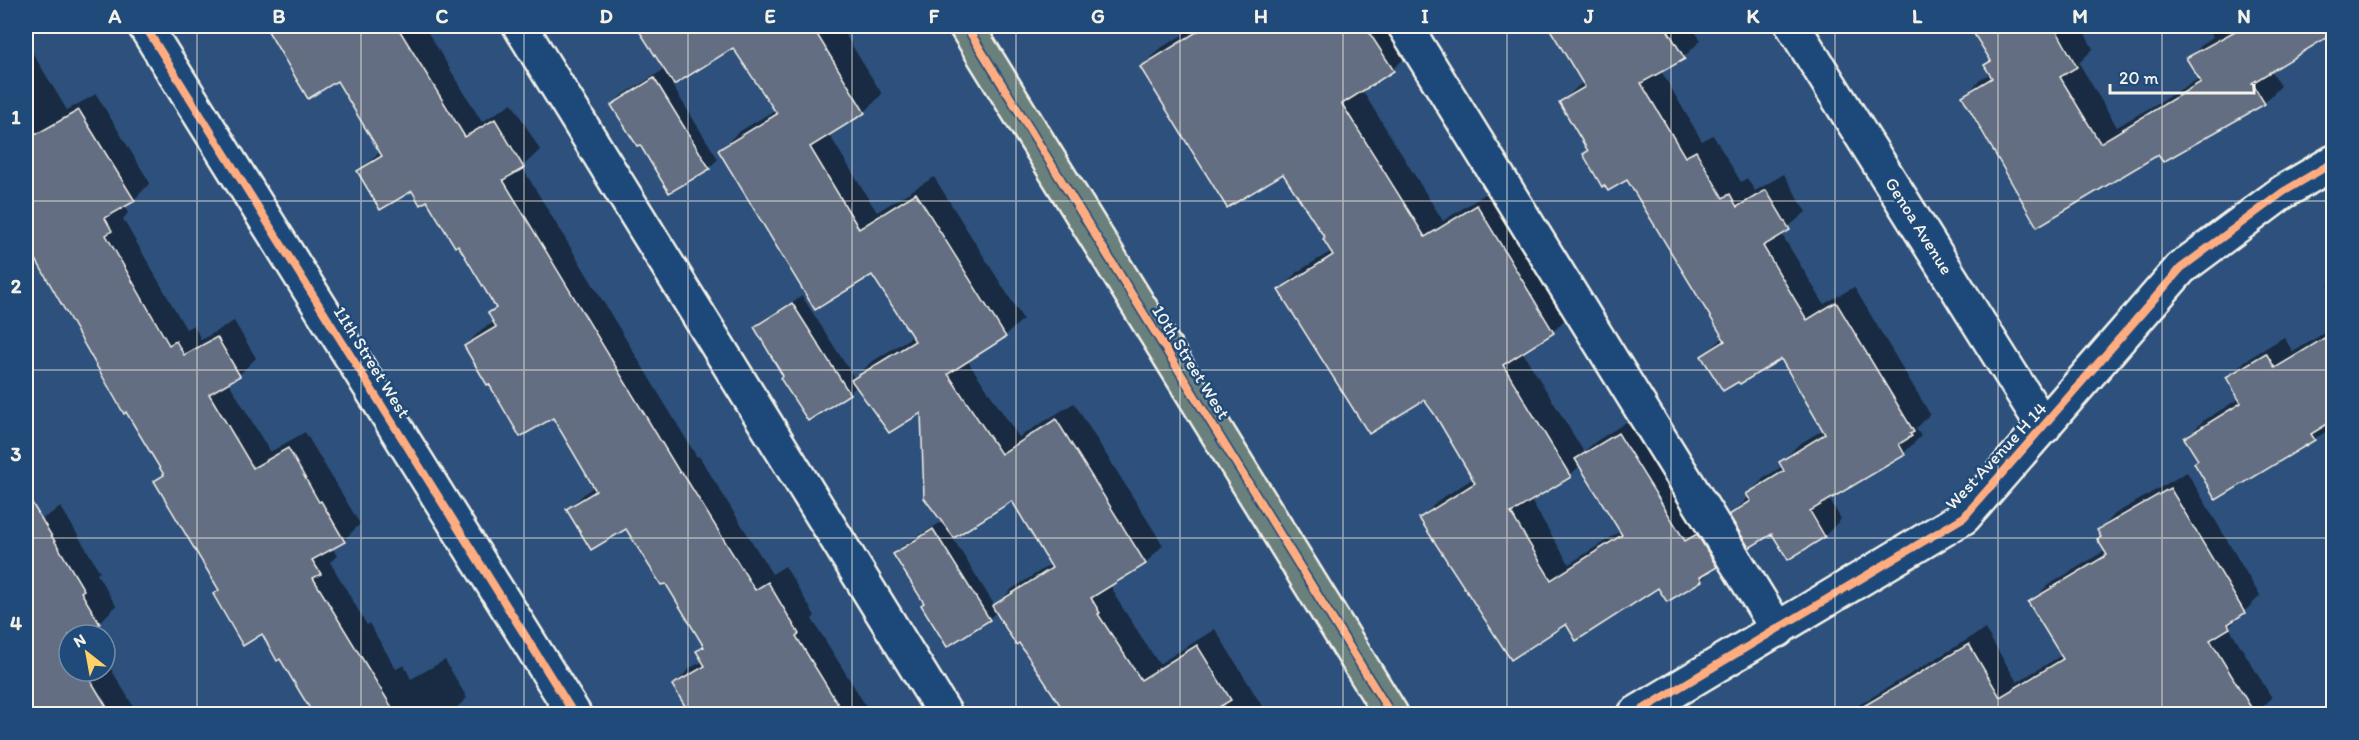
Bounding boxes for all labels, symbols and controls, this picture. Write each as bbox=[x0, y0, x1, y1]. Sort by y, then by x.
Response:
text: A bbox=[108, 4, 122, 28]
text: B bbox=[273, 4, 286, 28]
text: C bbox=[436, 4, 449, 28]
text: D bbox=[599, 4, 613, 28]
text: E bbox=[764, 4, 776, 28]
text: F bbox=[929, 4, 940, 28]
text: G bbox=[1091, 4, 1105, 28]
text: H bbox=[1254, 4, 1268, 28]
text: I bbox=[1421, 4, 1429, 28]
text: J bbox=[1583, 4, 1594, 28]
text: K bbox=[1747, 4, 1761, 28]
text: L bbox=[1912, 4, 1923, 28]
text: M bbox=[2072, 4, 2088, 28]
text: N bbox=[2237, 4, 2251, 28]
scale bar bbox=[2110, 57, 2254, 95]
text: 20 m bbox=[2119, 67, 2159, 89]
text: 1 bbox=[11, 105, 21, 129]
street label: Genoa Avenue bbox=[1880, 173, 1958, 279]
text: 2 bbox=[11, 274, 22, 298]
street label: 10th Street West bbox=[1147, 301, 1235, 423]
street label: 11th Street West bbox=[329, 302, 415, 422]
street label: West Avenue H 14 bbox=[1941, 398, 2052, 514]
text: 3 bbox=[11, 442, 22, 466]
text: 4 bbox=[10, 611, 22, 635]
north arrow bbox=[57, 623, 117, 683]
text: N bbox=[70, 630, 89, 651]

